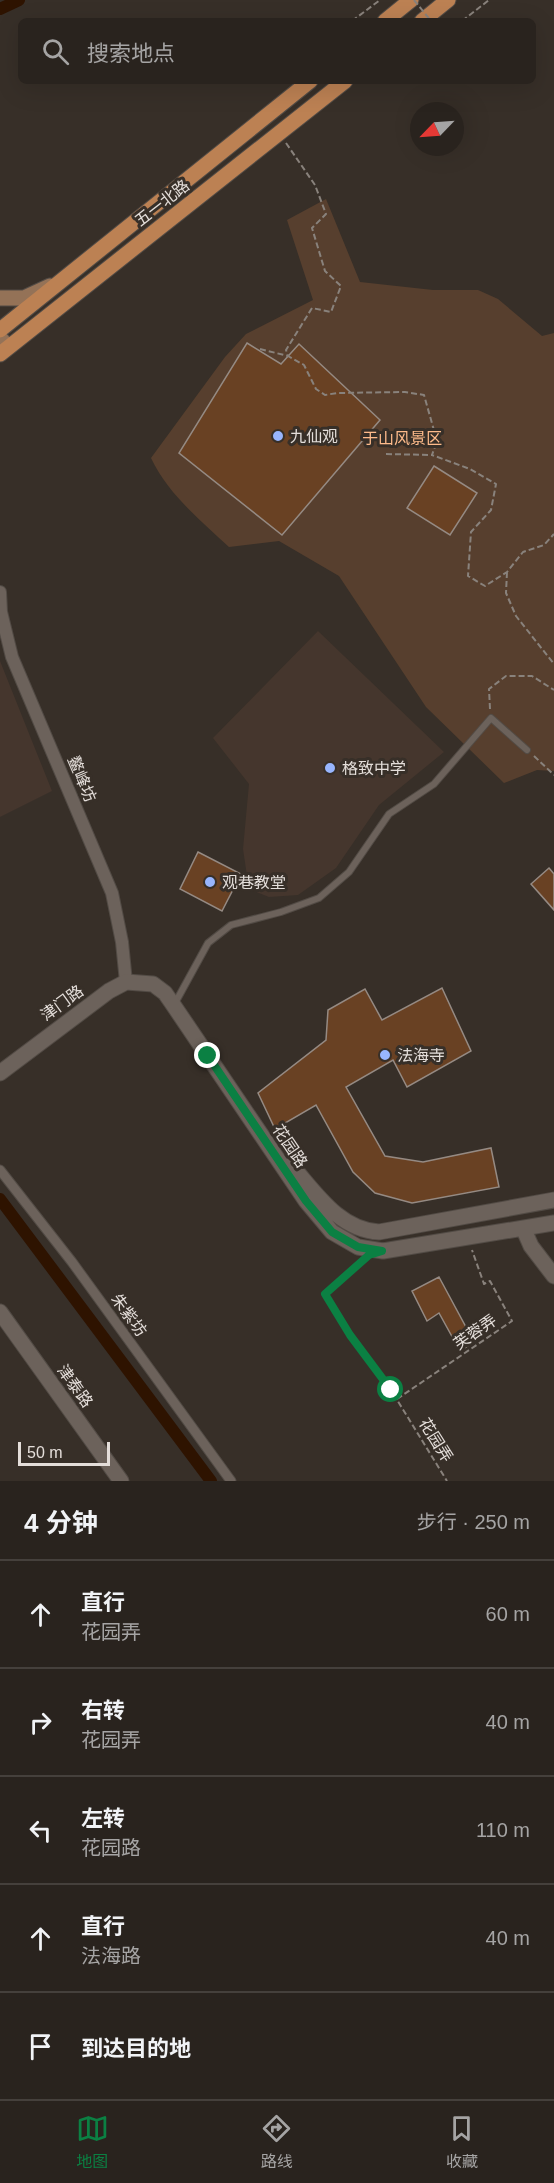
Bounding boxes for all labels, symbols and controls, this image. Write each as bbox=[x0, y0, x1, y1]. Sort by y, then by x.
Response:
search box bbox=[18, 18, 536, 84]
icon: search bbox=[39, 35, 72, 68]
text: 搜索地点 bbox=[87, 41, 175, 66]
north arrow bbox=[410, 102, 464, 156]
street label: 五一北路 bbox=[132, 177, 192, 229]
place label: 九仙观 bbox=[290, 428, 338, 445]
marker: 九仙观 bbox=[271, 429, 285, 443]
park label: 于山风景区 bbox=[362, 430, 442, 447]
street label: 鳌峰坊 bbox=[65, 754, 99, 804]
place label: 格致中学 bbox=[342, 759, 406, 777]
marker: 格致中学 bbox=[323, 761, 337, 775]
place label: 观巷教堂 bbox=[222, 874, 286, 891]
marker: 观巷教堂 bbox=[203, 875, 217, 889]
street label: 津门路 bbox=[38, 982, 86, 1024]
route end bbox=[194, 1042, 220, 1068]
place label: 法海寺 bbox=[397, 1047, 445, 1064]
marker: 法海寺 bbox=[378, 1048, 392, 1062]
street label: 花园路 bbox=[270, 1121, 310, 1171]
street label: 朱紫坊 bbox=[108, 1291, 150, 1339]
street label: 芙蓉弄 bbox=[450, 1311, 500, 1353]
street label: 津泰路 bbox=[54, 1362, 96, 1410]
route start bbox=[377, 1376, 403, 1402]
street label: 花园弄 bbox=[416, 1415, 456, 1465]
scale bar bbox=[18, 1439, 110, 1466]
text: 50 m bbox=[27, 1444, 63, 1461]
text: 4 分钟 bbox=[24, 1508, 98, 1538]
text: 步行 · 250 m bbox=[417, 1511, 530, 1533]
text: 直行 bbox=[81, 1590, 125, 1615]
icon: ahead bbox=[24, 1598, 57, 1631]
text: 60 m bbox=[486, 1603, 530, 1625]
text: 花园弄 bbox=[81, 1621, 141, 1643]
text: 右转 bbox=[81, 1698, 125, 1723]
icon: right bbox=[24, 1706, 57, 1739]
text: 40 m bbox=[486, 1711, 530, 1733]
text: 花园弄 bbox=[81, 1729, 141, 1751]
text: 左转 bbox=[81, 1806, 125, 1831]
icon: left bbox=[24, 1814, 57, 1847]
text: 110 m bbox=[476, 1819, 530, 1841]
text: 花园路 bbox=[81, 1837, 141, 1859]
text: 直行 bbox=[81, 1914, 125, 1939]
icon: ahead bbox=[24, 1922, 57, 1955]
text: 40 m bbox=[486, 1927, 530, 1949]
text: 法海路 bbox=[81, 1945, 141, 1967]
icon: arrive bbox=[24, 2030, 57, 2063]
text: 到达目的地 bbox=[81, 2036, 191, 2061]
tab: 地图 bbox=[76, 2112, 109, 2172]
tab: 路线 bbox=[260, 2112, 293, 2172]
tab: 收藏 bbox=[445, 2112, 478, 2172]

